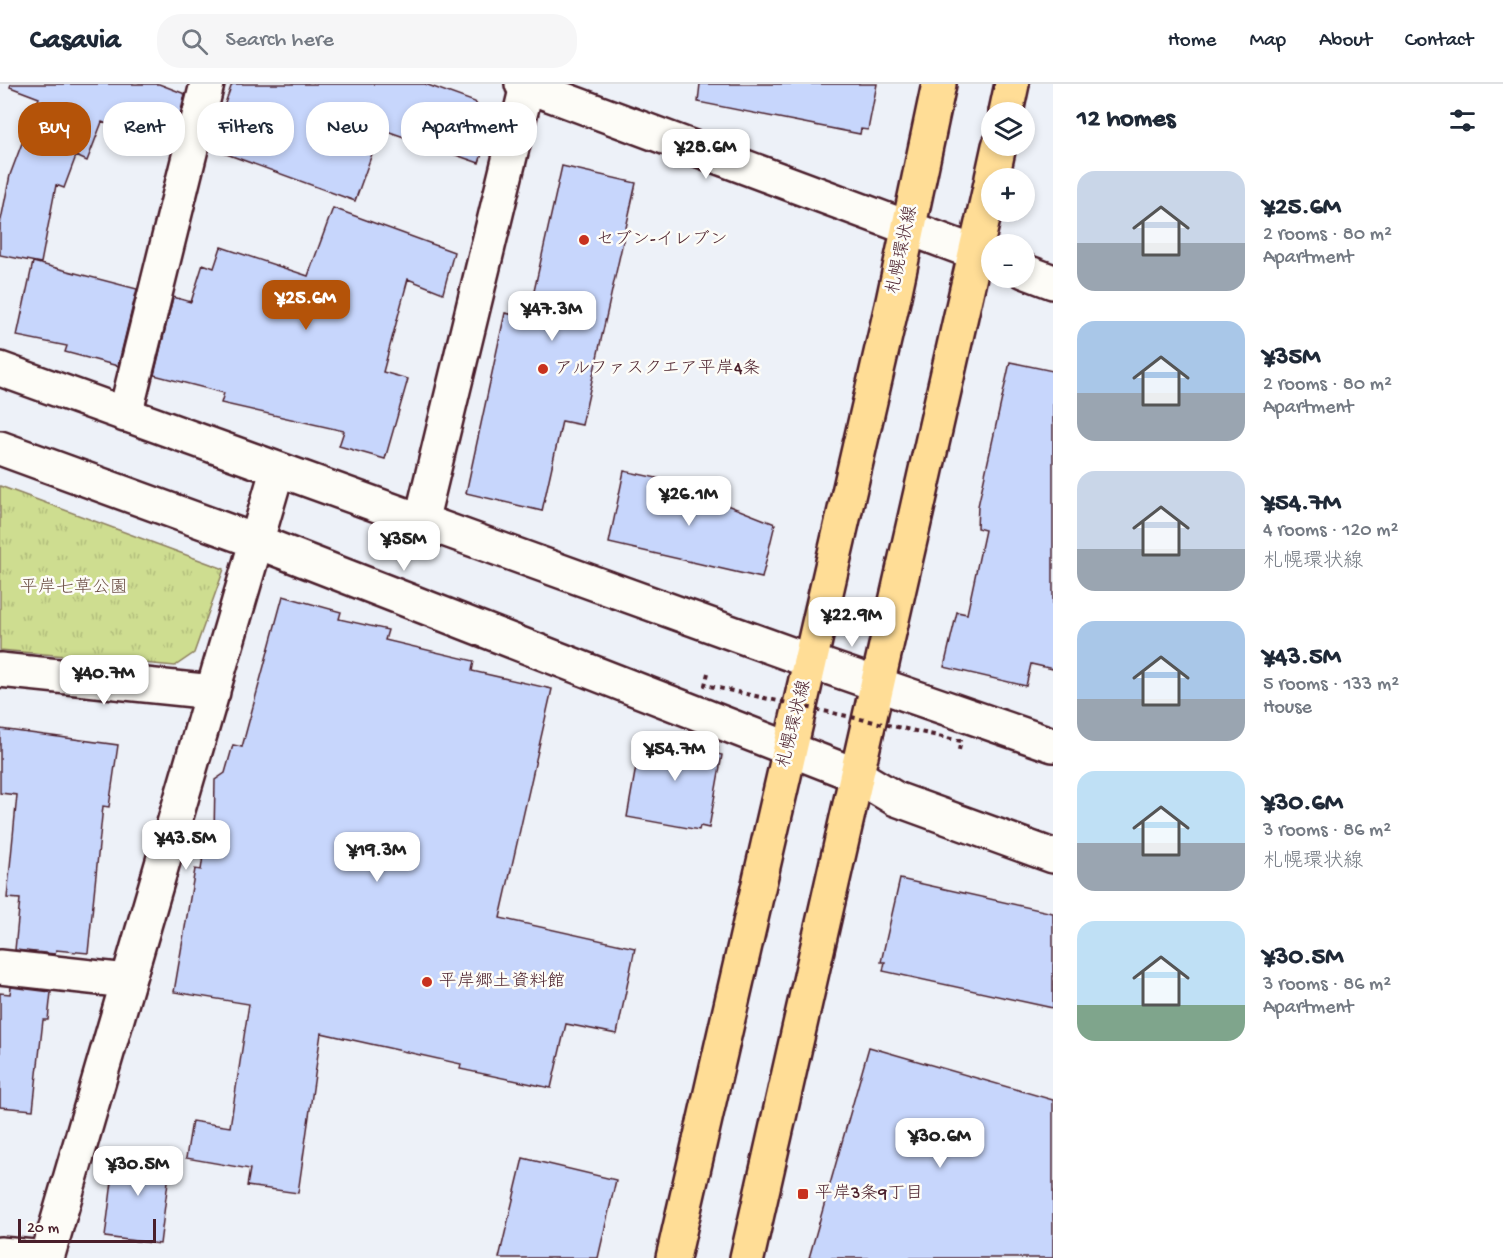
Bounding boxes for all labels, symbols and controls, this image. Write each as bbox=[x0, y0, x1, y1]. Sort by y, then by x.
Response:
search box bbox=[157, 14, 577, 68]
text: Casavia bbox=[30, 25, 121, 58]
icon: search bbox=[178, 25, 211, 58]
text: Search here bbox=[226, 28, 334, 54]
text: Home bbox=[1168, 29, 1216, 54]
text: Map bbox=[1249, 29, 1286, 54]
text: About bbox=[1319, 29, 1372, 54]
text: Contact bbox=[1405, 29, 1473, 54]
chip: Buy bbox=[18, 102, 91, 156]
chip: Rent bbox=[103, 102, 185, 156]
chip: Filters bbox=[197, 102, 294, 156]
chip: New bbox=[306, 102, 389, 156]
chip: Apartment bbox=[401, 102, 537, 156]
map controls bbox=[981, 102, 1035, 288]
button: layers bbox=[981, 102, 1035, 156]
icon: filters bbox=[1446, 104, 1479, 137]
text: 12 homes bbox=[1077, 105, 1175, 136]
pin: ¥28.6M bbox=[657, 129, 755, 180]
text: ¥28.6M bbox=[676, 137, 736, 160]
button: + bbox=[981, 168, 1035, 222]
text: ¥25.6M bbox=[1263, 193, 1341, 224]
icon: home bbox=[1125, 195, 1197, 267]
street label: 札幌環状線 bbox=[882, 204, 923, 296]
text: 2 rooms · 80 m² bbox=[1263, 224, 1392, 247]
place label: セブン-イレブン bbox=[596, 229, 728, 251]
marker: セブン-イレブン bbox=[577, 233, 591, 247]
button: − bbox=[981, 234, 1035, 288]
text: Apartment bbox=[1263, 247, 1353, 270]
pin: ¥25.6M bbox=[257, 280, 355, 331]
text: ¥25.6M bbox=[276, 288, 336, 311]
pin: ¥47.3M bbox=[503, 291, 601, 342]
text: ¥47.3M bbox=[522, 299, 582, 322]
text: ¥35M bbox=[1263, 343, 1320, 374]
icon: home bbox=[1125, 345, 1197, 417]
place label: アルファスクエア平岸4条 bbox=[555, 358, 760, 380]
marker: アルファスクエア平岸4条 bbox=[536, 362, 550, 376]
text: 2 rooms · 80 m² bbox=[1263, 374, 1392, 397]
text: Apartment bbox=[1263, 397, 1353, 420]
pin: ¥26.1M bbox=[640, 476, 738, 527]
text: ¥26.1M bbox=[660, 484, 718, 507]
text: ¥54.7M bbox=[1263, 489, 1341, 520]
icon: home bbox=[1125, 495, 1197, 567]
text: 4 rooms · 120 m² bbox=[1263, 520, 1398, 543]
pin: ¥35M bbox=[368, 521, 440, 572]
text: ¥35M bbox=[382, 529, 426, 552]
text: 札幌環状線 bbox=[1263, 551, 1363, 574]
park label: 平岸七草公園 bbox=[20, 577, 128, 599]
pin: ¥22.9M bbox=[803, 597, 901, 648]
text: ¥22.9M bbox=[822, 605, 882, 628]
text: ¥43.5M bbox=[1263, 643, 1341, 674]
icon: home bbox=[1125, 645, 1197, 717]
pin: ¥40.7M bbox=[55, 655, 153, 706]
text: ¥40.7M bbox=[74, 663, 134, 686]
text: 5 rooms · 133 m² bbox=[1263, 674, 1399, 697]
street label: 札幌環状線 bbox=[773, 678, 816, 770]
text: House bbox=[1263, 697, 1312, 720]
pin: ¥54.7M bbox=[626, 731, 724, 782]
text: ¥54.7M bbox=[645, 739, 705, 762]
text: ¥30.6M bbox=[1263, 789, 1343, 820]
icon: home bbox=[1125, 795, 1197, 867]
pin: ¥43.5M bbox=[137, 820, 235, 871]
text: 3 rooms · 86 m² bbox=[1263, 820, 1391, 843]
text: ¥43.5M bbox=[156, 828, 216, 851]
pin: ¥19.3M bbox=[328, 832, 426, 883]
text: ¥19.3M bbox=[348, 840, 406, 863]
text: 札幌環状線 bbox=[1263, 851, 1363, 874]
text: ¥30.5M bbox=[1263, 943, 1343, 974]
icon: home bbox=[1125, 945, 1197, 1017]
place label: 平岸郷土資料館 bbox=[439, 971, 565, 993]
text: 3 rooms · 86 m² bbox=[1263, 974, 1391, 997]
marker: 平岸郷土資料館 bbox=[420, 975, 434, 989]
text: Apartment bbox=[1263, 997, 1353, 1020]
pin: ¥30.6M bbox=[891, 1118, 989, 1169]
text: ¥30.6M bbox=[909, 1126, 971, 1149]
pin: ¥30.5M bbox=[89, 1146, 187, 1197]
text: ¥30.5M bbox=[107, 1154, 169, 1177]
place label: 平岸3条9丁目 bbox=[815, 1183, 923, 1205]
marker: 平岸3条9丁目 bbox=[796, 1187, 810, 1201]
scale bar bbox=[18, 1216, 156, 1244]
text: 20 m bbox=[27, 1220, 59, 1239]

